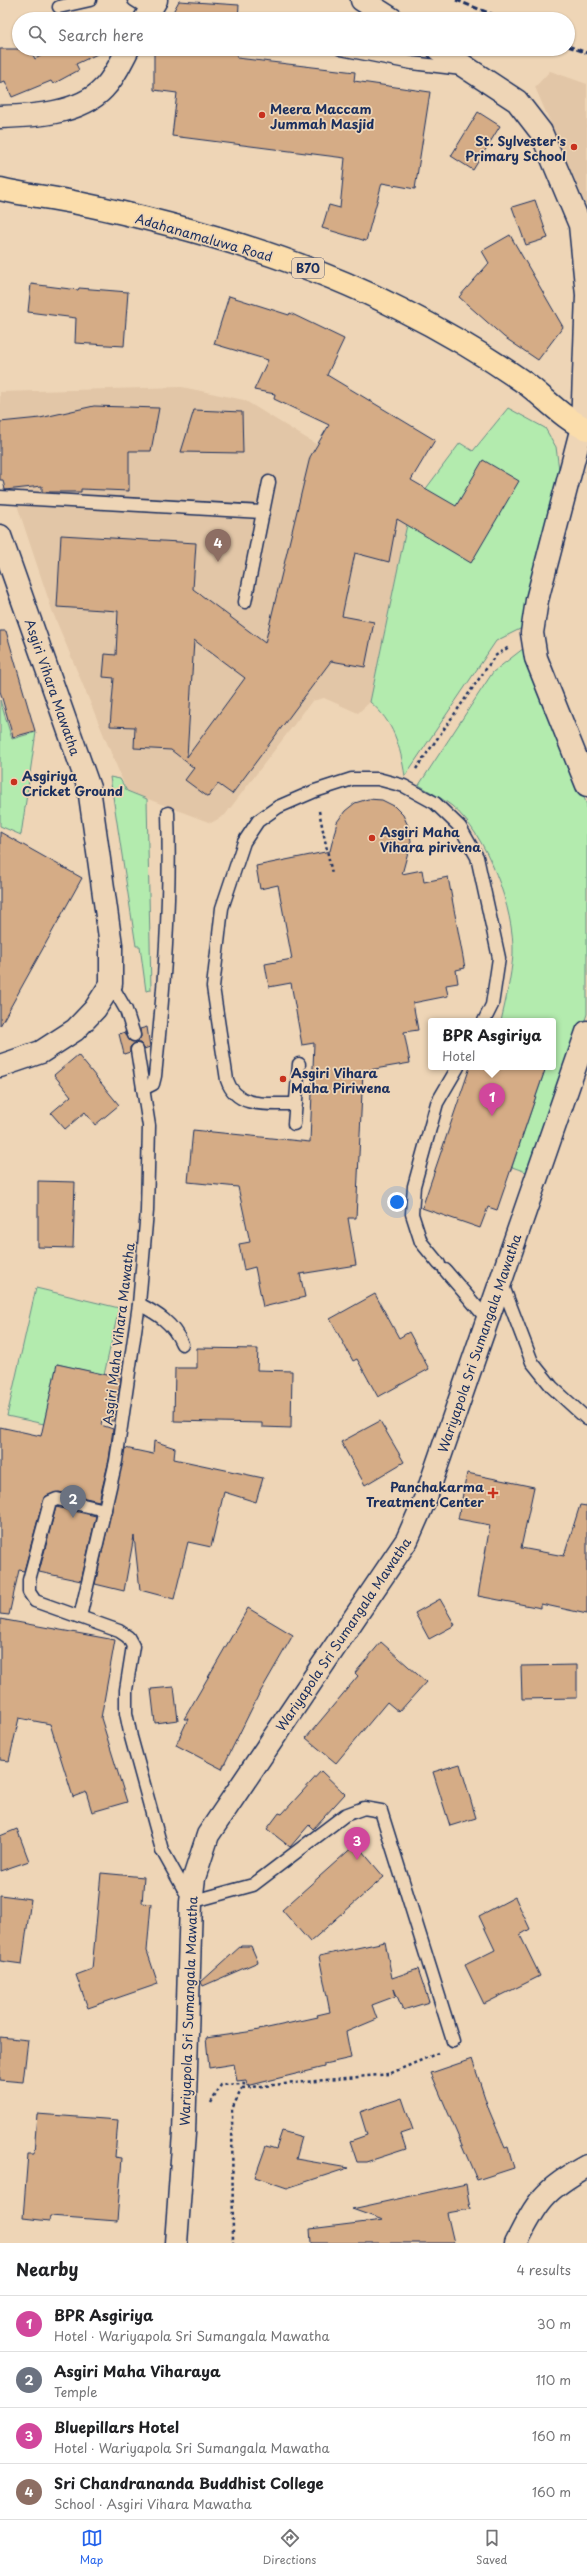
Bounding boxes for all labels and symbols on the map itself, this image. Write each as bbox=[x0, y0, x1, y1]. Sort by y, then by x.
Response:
place label: Meera Maccam Jummah Masjid bbox=[270, 99, 374, 133]
marker: Meera Maccam Jummah Masjid bbox=[257, 110, 267, 120]
place label: St. Sylvester's Primary School bbox=[465, 131, 566, 165]
marker: St. Sylvester's Primary School bbox=[569, 142, 579, 152]
street label: Adahanamaluwa Road bbox=[133, 208, 275, 266]
road number: B70 bbox=[292, 258, 324, 278]
pin: 4 bbox=[205, 529, 231, 562]
street label: Asgiri Vihara Mawatha bbox=[21, 616, 86, 759]
place label: Asgiriya Cricket Ground bbox=[22, 766, 123, 800]
marker: Asgiriya Cricket Ground bbox=[9, 777, 19, 787]
place label: Asgiri Maha Vihara pirivena bbox=[380, 822, 481, 856]
marker: Asgiri Maha Vihara pirivena bbox=[367, 833, 377, 843]
place label: Asgiri Vihara Maha Piriwena bbox=[291, 1063, 390, 1097]
marker: Asgiri Vihara Maha Piriwena bbox=[278, 1074, 288, 1084]
pin: 1 bbox=[479, 1083, 505, 1116]
your location bbox=[387, 1192, 407, 1212]
street label: Wariyapola Sri Sumangala Mawatha bbox=[433, 1230, 526, 1455]
street label: Asgiri Maha Vihara Mawatha bbox=[97, 1241, 139, 1426]
place label: Panchakarma Treatment Center bbox=[366, 1477, 484, 1511]
pin: 2 bbox=[60, 1485, 86, 1518]
marker: Panchakarma Treatment Center bbox=[487, 1487, 499, 1499]
street label: Wariyapola Sri Sumangala Mawatha bbox=[271, 1533, 416, 1735]
pin: 3 bbox=[344, 1827, 370, 1860]
street label: Wariyapola Sri Sumangala Mawatha bbox=[174, 1895, 202, 2126]

